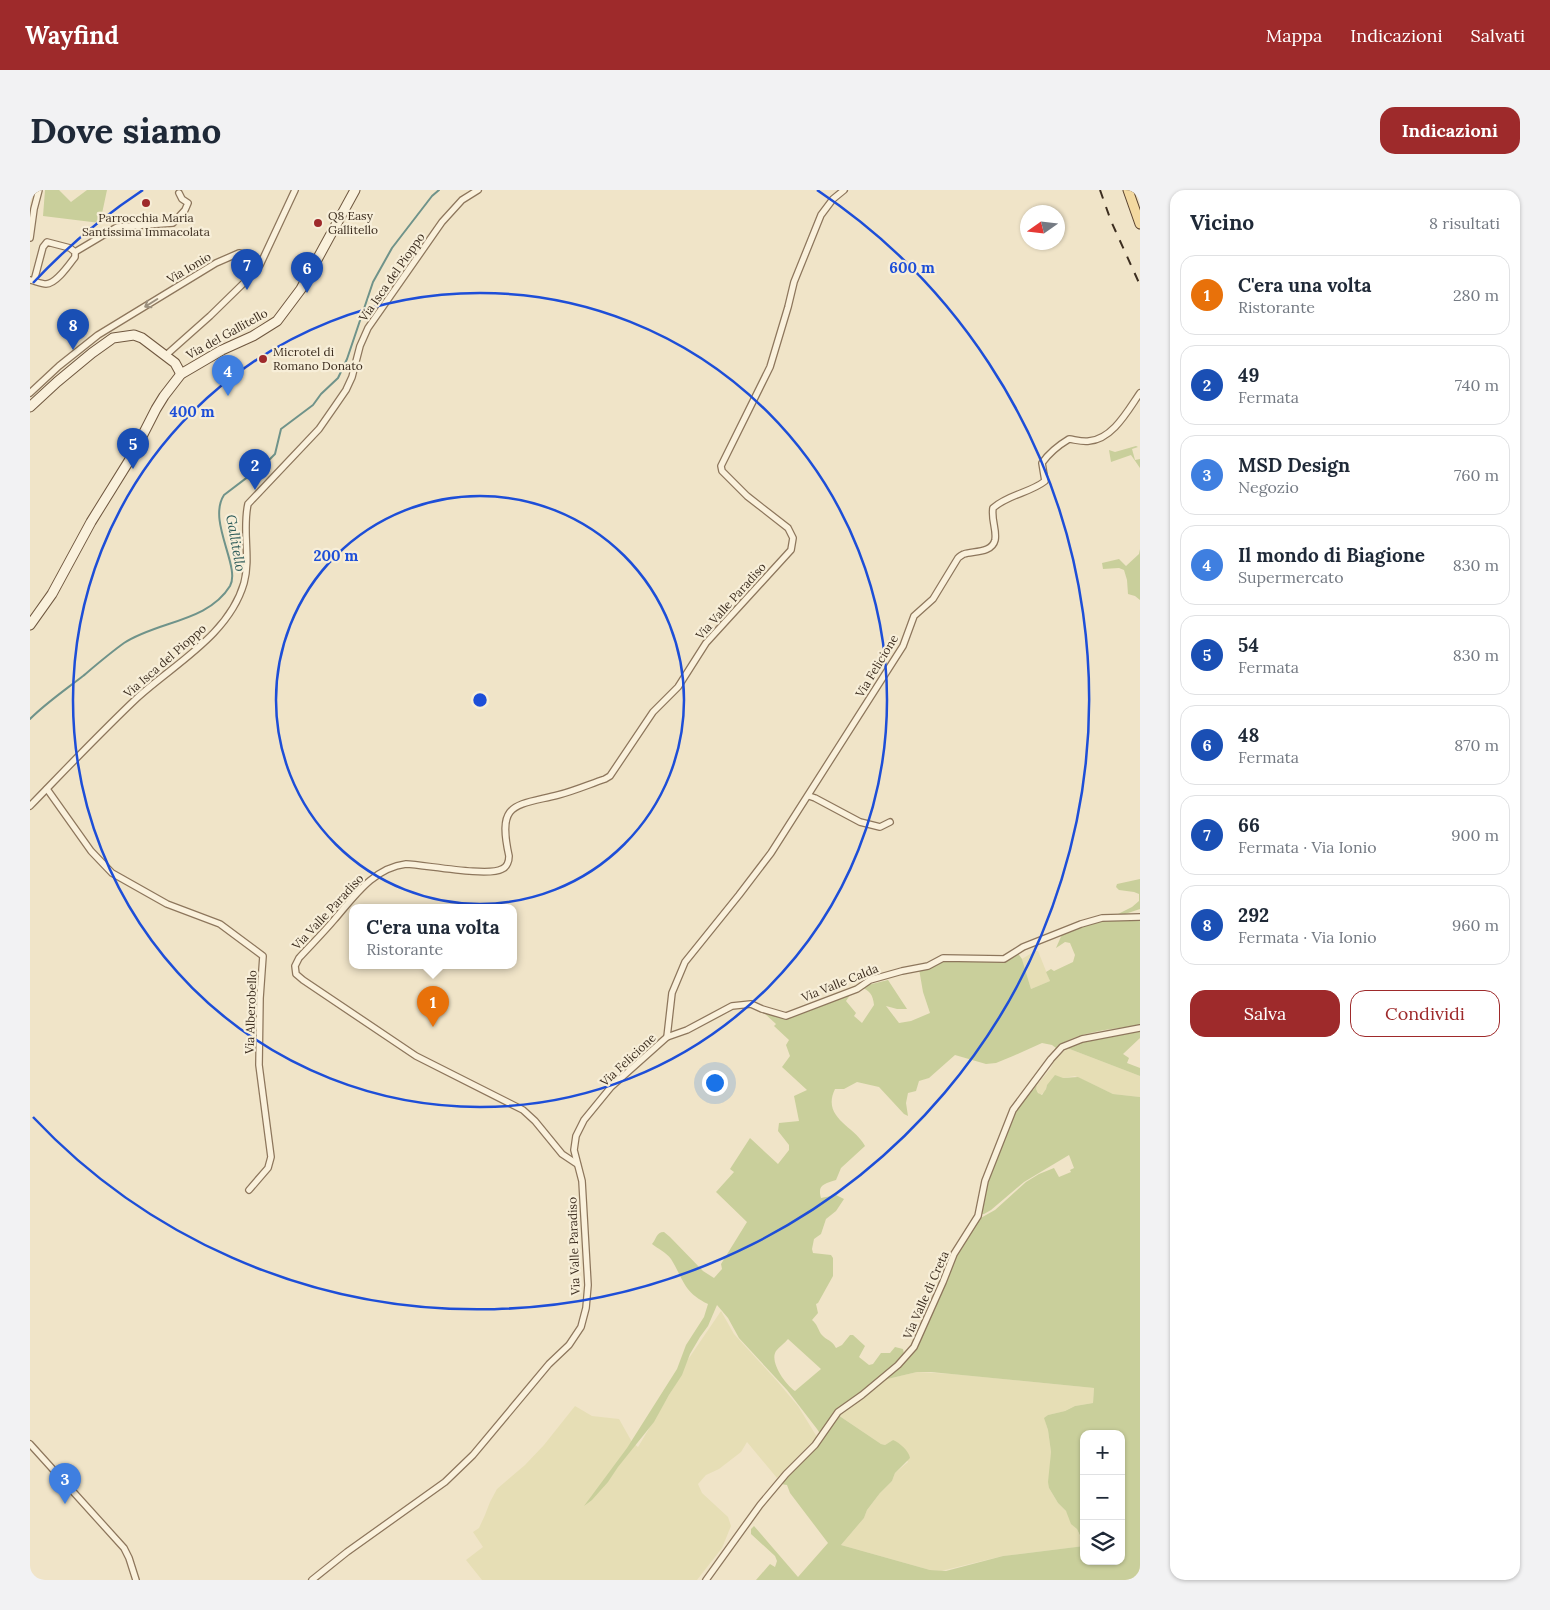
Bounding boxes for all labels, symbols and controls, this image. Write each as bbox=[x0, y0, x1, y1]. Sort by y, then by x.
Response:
text: Wayfind bbox=[25, 20, 119, 51]
text: Mappa bbox=[1266, 24, 1322, 47]
text: Indicazioni bbox=[1350, 24, 1443, 47]
text: Salvati bbox=[1471, 24, 1525, 47]
button: Indicazioni bbox=[1380, 107, 1520, 154]
text: Dove siamo bbox=[30, 108, 221, 153]
marker: Parrocchia Maria Santissima Immacolata bbox=[140, 197, 152, 209]
north arrow bbox=[1020, 205, 1065, 250]
place label: Q8 Easy Gallitello bbox=[328, 208, 378, 237]
text: Vicino bbox=[1190, 209, 1254, 236]
place label: Parrocchia Maria Santissima Immacolata bbox=[82, 210, 210, 239]
text: 8 risultati bbox=[1429, 213, 1500, 233]
marker: Q8 Easy Gallitello bbox=[312, 217, 324, 229]
street label: Via Isca del Pioppo bbox=[355, 230, 428, 325]
street label: Via Ionio bbox=[163, 249, 214, 287]
pin: 7 bbox=[231, 249, 263, 290]
pin: 6 bbox=[291, 252, 323, 293]
text: 600 m bbox=[889, 258, 935, 277]
text: C'era una volta bbox=[1238, 273, 1371, 297]
text: 1 bbox=[1204, 285, 1210, 305]
text: 280 m bbox=[1453, 285, 1499, 305]
text: Ristorante bbox=[1238, 297, 1315, 317]
one-way arrow bbox=[144, 299, 158, 309]
street label: Via del Gallitello bbox=[183, 305, 270, 363]
pin: 8 bbox=[57, 309, 89, 350]
place label: Microtel di Romano Donato bbox=[273, 344, 363, 373]
marker: Microtel di Romano Donato bbox=[257, 353, 269, 365]
pin: 4 bbox=[212, 355, 244, 396]
text: 49 bbox=[1238, 363, 1259, 387]
text: 2 bbox=[1203, 375, 1211, 395]
text: 740 m bbox=[1455, 375, 1499, 395]
text: Fermata bbox=[1238, 387, 1299, 407]
text: 400 m bbox=[169, 402, 215, 421]
pin: 5 bbox=[117, 428, 149, 469]
pin: 2 bbox=[239, 449, 271, 490]
text: MSD Design bbox=[1238, 453, 1350, 477]
text: 3 bbox=[1203, 465, 1211, 485]
text: 760 m bbox=[1454, 465, 1499, 485]
text: Negozio bbox=[1238, 477, 1299, 497]
water label: Gallitello bbox=[222, 513, 250, 573]
text: Il mondo di Biagione bbox=[1238, 543, 1425, 567]
text: 200 m bbox=[314, 546, 359, 565]
text: 4 bbox=[1203, 555, 1211, 575]
text: 830 m bbox=[1453, 555, 1499, 575]
street label: Via Valle Paradiso bbox=[692, 559, 769, 643]
text: Supermercato bbox=[1238, 567, 1344, 587]
street label: Via Isca del Pioppo bbox=[119, 621, 209, 701]
street label: Via Felicione bbox=[851, 631, 901, 701]
text: 54 bbox=[1238, 633, 1259, 657]
text: 5 bbox=[1203, 645, 1211, 665]
text: 830 m bbox=[1453, 645, 1499, 665]
text: Fermata bbox=[1238, 657, 1299, 677]
centre of rings bbox=[471, 691, 489, 709]
text: 48 bbox=[1238, 723, 1259, 747]
text: 6 bbox=[1202, 735, 1212, 755]
text: 870 m bbox=[1454, 735, 1499, 755]
text: Fermata bbox=[1238, 747, 1299, 767]
text: 66 bbox=[1238, 813, 1260, 837]
text: 7 bbox=[1203, 825, 1211, 845]
text: 900 m bbox=[1451, 825, 1499, 845]
text: Fermata · Via Ionio bbox=[1238, 837, 1377, 857]
street label: Via Valle Paradiso bbox=[288, 871, 367, 953]
text: 292 bbox=[1238, 903, 1269, 927]
popup bbox=[349, 904, 517, 969]
text: C'era una volta bbox=[366, 915, 500, 939]
text: 8 bbox=[1202, 915, 1212, 935]
text: 960 m bbox=[1452, 915, 1499, 935]
text: Fermata · Via Ionio bbox=[1238, 927, 1377, 947]
text: Ristorante bbox=[366, 939, 443, 959]
street label: Via Valle Calda bbox=[798, 960, 880, 1005]
street label: Via Alberobello bbox=[242, 970, 259, 1055]
pin: 1 bbox=[417, 986, 449, 1027]
button: Salva bbox=[1190, 990, 1340, 1037]
button: Condividi bbox=[1350, 990, 1500, 1037]
street label: Via Felicione bbox=[596, 1030, 659, 1090]
your location bbox=[702, 1070, 728, 1096]
street label: Via Valle Paradiso bbox=[564, 1197, 583, 1296]
street label: Via Valle di Creta bbox=[899, 1248, 952, 1342]
map controls bbox=[1080, 1430, 1125, 1565]
button: + bbox=[1080, 1430, 1125, 1475]
pin: 3 bbox=[49, 1463, 81, 1504]
button: − bbox=[1080, 1475, 1125, 1520]
button: layers bbox=[1080, 1520, 1125, 1565]

